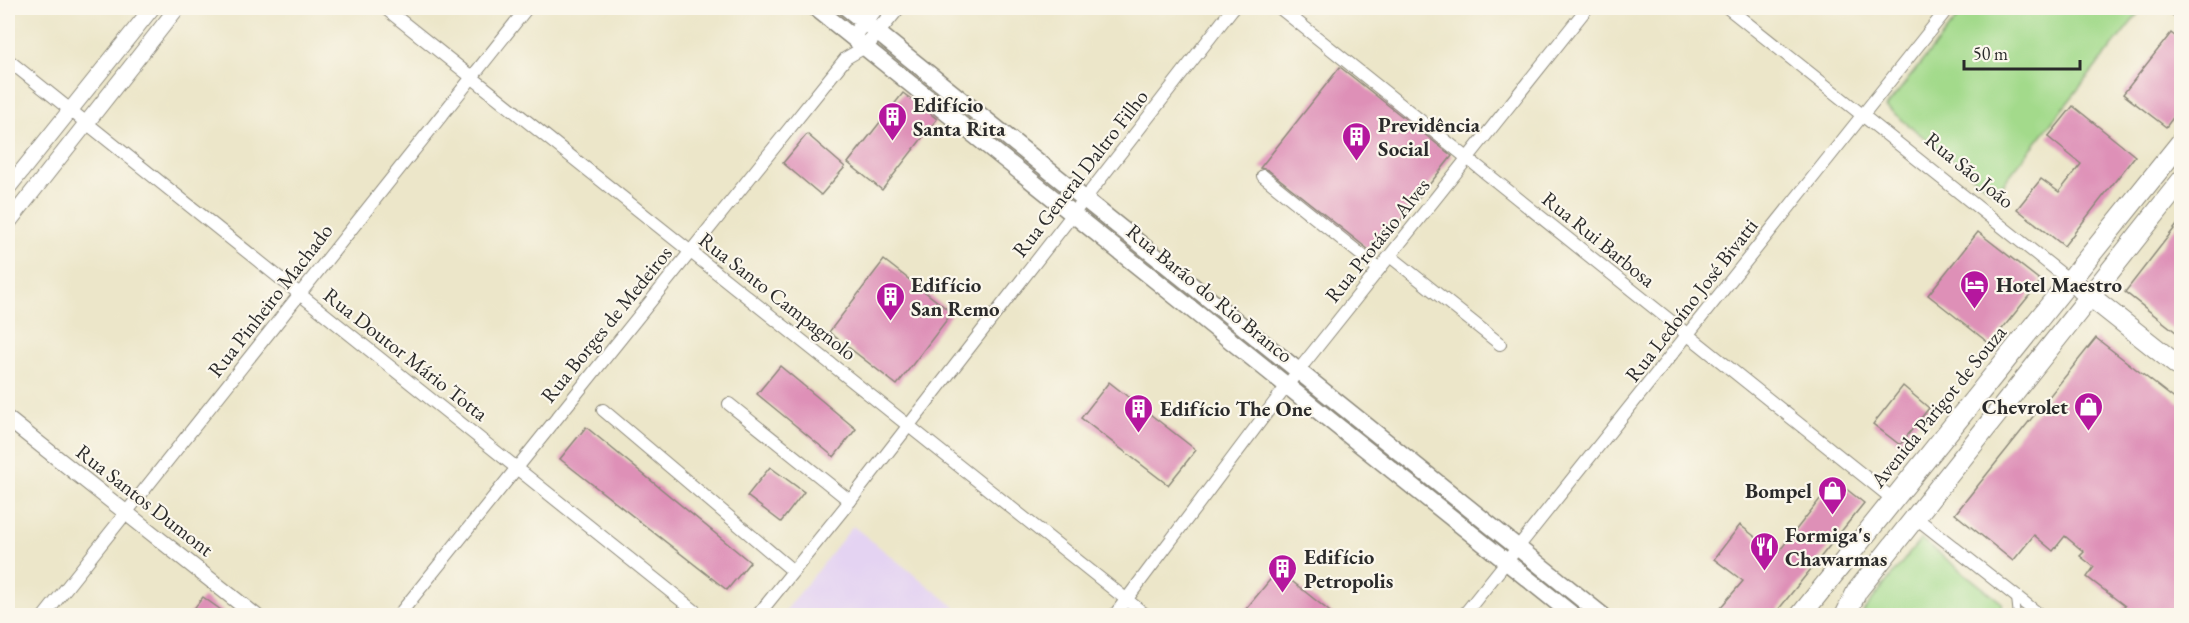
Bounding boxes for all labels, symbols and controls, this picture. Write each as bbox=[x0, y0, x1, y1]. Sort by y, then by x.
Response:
scale bar bbox=[1964, 33, 2080, 71]
text: 50 m bbox=[1973, 42, 2008, 65]
street label: Rua General Daltro Filho bbox=[1006, 84, 1154, 262]
place label: Edifício Santa Rita bbox=[913, 91, 1006, 142]
building icon: Edifício Santa Rita bbox=[876, 100, 908, 142]
place label: Previdência Social bbox=[1378, 111, 1481, 162]
building icon: Previdência Social bbox=[1341, 120, 1373, 162]
street label: Rua São João bbox=[1920, 126, 2020, 214]
street label: Rua Protásio Alves bbox=[1319, 172, 1436, 308]
street label: Rua Rui Barbosa bbox=[1537, 185, 1662, 293]
street label: Rua Ledoíno José Bivatti bbox=[1619, 213, 1763, 387]
street label: Rua Pinheiro Machado bbox=[202, 218, 338, 382]
street label: Rua Barão do Rio Branco bbox=[1121, 218, 1299, 368]
street label: Rua Santo Campagnolo bbox=[694, 226, 862, 366]
street label: Rua Borges de Medeiros bbox=[534, 240, 678, 408]
hotel icon: Hotel Maestro bbox=[1959, 268, 1991, 310]
place label: Edifício San Remo bbox=[911, 271, 1000, 322]
place label: Hotel Maestro bbox=[1996, 271, 2122, 298]
building icon: Edifício San Remo bbox=[874, 280, 906, 322]
street label: Rua Doutor Mário Totta bbox=[318, 281, 494, 427]
street label: Avenida Parigot de Souza bbox=[1864, 319, 2012, 493]
shop icon: Chevrolet bbox=[2073, 390, 2105, 432]
building icon: Edifício The One bbox=[1123, 392, 1155, 434]
place label: Chevrolet bbox=[1982, 393, 2068, 420]
place label: Edifício The One bbox=[1160, 395, 1312, 422]
street label: Rua Santos Dumont bbox=[71, 438, 219, 562]
shop icon: Bompel bbox=[1817, 474, 1849, 516]
place label: Bompel bbox=[1745, 477, 1812, 504]
place label: Formiga's Chawarmas bbox=[1785, 521, 1887, 572]
restaurant icon: Formiga's Chawarmas bbox=[1748, 530, 1780, 572]
place label: Edifício Petropolis bbox=[1304, 543, 1393, 594]
building icon: Edifício Petropolis bbox=[1267, 552, 1299, 594]

